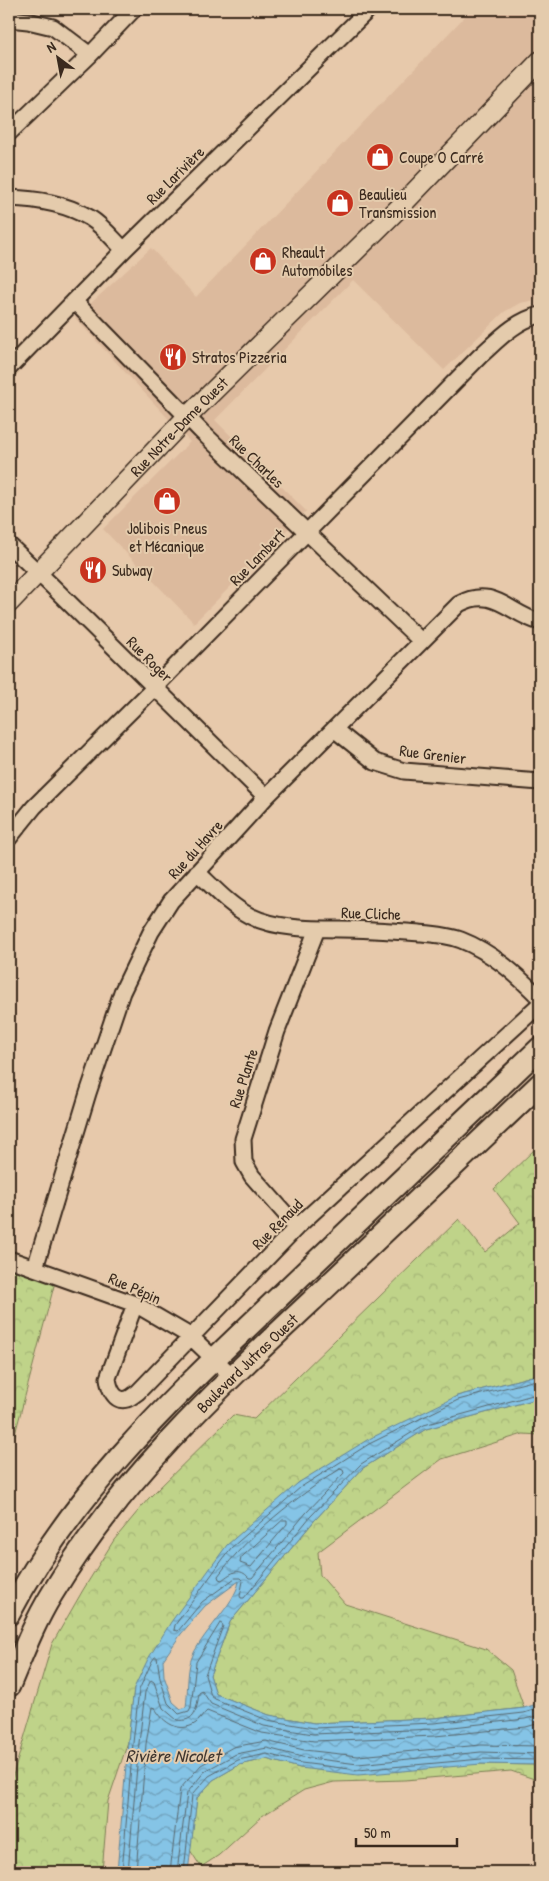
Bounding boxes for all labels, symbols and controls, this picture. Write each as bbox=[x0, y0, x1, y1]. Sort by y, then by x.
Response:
north arrow bbox=[32, 32, 82, 82]
text: N bbox=[43, 36, 60, 57]
street label: Rue Larivière bbox=[141, 140, 210, 209]
shop icon: Coupe O Carré bbox=[365, 142, 395, 172]
place label: Coupe O Carré bbox=[399, 146, 484, 168]
place label: Beaulieu Transmission bbox=[359, 183, 436, 223]
shop icon: Beaulieu Transmission bbox=[325, 188, 355, 218]
place label: Rheault Automobiles bbox=[282, 241, 352, 281]
shop icon: Rheault Automobiles bbox=[248, 246, 278, 276]
restaurant icon: Stratos Pizzeria bbox=[158, 342, 188, 372]
place label: Stratos Pizzeria bbox=[192, 346, 286, 368]
street label: Rue Notre-Dame Ouest bbox=[125, 371, 233, 481]
street label: Rue Charles bbox=[225, 429, 289, 493]
shop icon: Jolibois Pneus et Mécanique bbox=[152, 486, 182, 516]
place label: Jolibois Pneus et Mécanique bbox=[127, 517, 207, 557]
street label: Rue Lambert bbox=[224, 523, 290, 590]
restaurant icon: Subway bbox=[78, 555, 108, 585]
place label: Subway bbox=[112, 559, 153, 581]
street label: Rue Roger bbox=[122, 631, 178, 687]
street label: Rue Grenier bbox=[398, 739, 468, 769]
street label: Rue du Havre bbox=[162, 814, 228, 883]
street label: Rue Cliche bbox=[341, 901, 402, 925]
street label: Rue Plante bbox=[223, 1045, 263, 1110]
street label: Rue Renaud bbox=[247, 1194, 307, 1254]
street label: Rue Pépin bbox=[105, 1267, 165, 1309]
street label: Boulevard Jutras Ouest bbox=[191, 1308, 303, 1417]
water label: Rivière Nicolet bbox=[126, 1743, 223, 1768]
scale bar bbox=[356, 1816, 458, 1848]
text: 50 m bbox=[364, 1822, 391, 1843]

